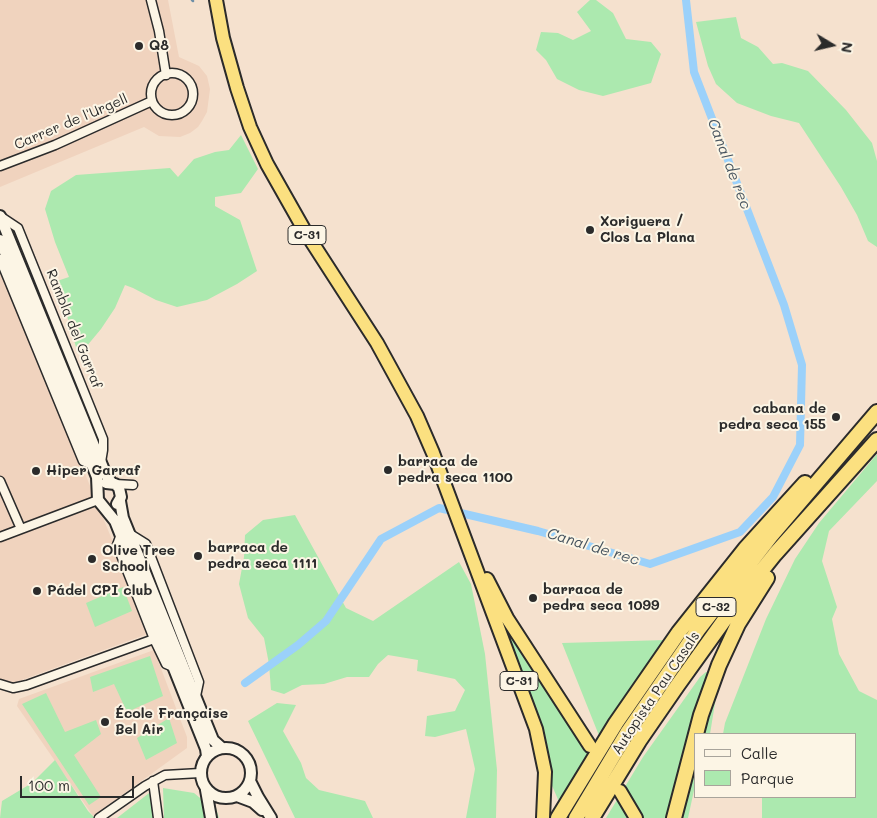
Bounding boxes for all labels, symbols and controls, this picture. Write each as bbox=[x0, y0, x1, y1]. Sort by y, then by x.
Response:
north arrow bbox=[807, 20, 857, 70]
place label: Q8 bbox=[149, 38, 169, 54]
marker: Q8 bbox=[133, 40, 145, 52]
text: N bbox=[837, 41, 858, 54]
street label: Carrer de l'Urgell bbox=[12, 90, 130, 154]
water label: Canal de rec bbox=[703, 116, 755, 212]
place label: Xoriguera / Clos La Plana bbox=[600, 214, 695, 246]
marker: Xoriguera / Clos La Plana bbox=[584, 224, 596, 236]
road number: C-31 bbox=[288, 226, 326, 244]
street label: Rambla del Garraf bbox=[42, 267, 106, 391]
place label: cabana de pedra seca 155 bbox=[719, 401, 826, 434]
marker: cabana de pedra seca 155 bbox=[830, 411, 842, 423]
place label: barraca de pedra seca 1100 bbox=[398, 454, 513, 487]
place label: Hiper Garraf bbox=[46, 463, 140, 479]
marker: barraca de pedra seca 1100 bbox=[382, 464, 394, 476]
marker: Hiper Garraf bbox=[30, 465, 42, 477]
water label: Canal de rec bbox=[545, 524, 641, 570]
place label: barraca de pedra seca 1111 bbox=[208, 540, 317, 572]
place label: Olive Tree School bbox=[102, 543, 175, 576]
marker: barraca de pedra seca 1111 bbox=[192, 550, 204, 562]
marker: Olive Tree School bbox=[86, 553, 98, 565]
place label: barraca de pedra seca 1099 bbox=[543, 582, 659, 614]
place label: Pádel CPI club bbox=[47, 583, 152, 599]
marker: Pádel CPI club bbox=[31, 585, 43, 597]
marker: barraca de pedra seca 1099 bbox=[527, 592, 539, 604]
road number: C-32 bbox=[696, 598, 736, 616]
street label: Autopista Pau Casals bbox=[609, 628, 703, 758]
road number: C-31 bbox=[500, 671, 538, 690]
place label: École Française Bel Air bbox=[115, 706, 228, 739]
marker: École Française Bel Air bbox=[99, 716, 111, 728]
legend bbox=[694, 733, 857, 798]
text: Calle bbox=[741, 743, 778, 763]
scale bar bbox=[22, 766, 136, 798]
text: Parque bbox=[741, 768, 794, 788]
text: 100 m bbox=[28, 775, 70, 795]

